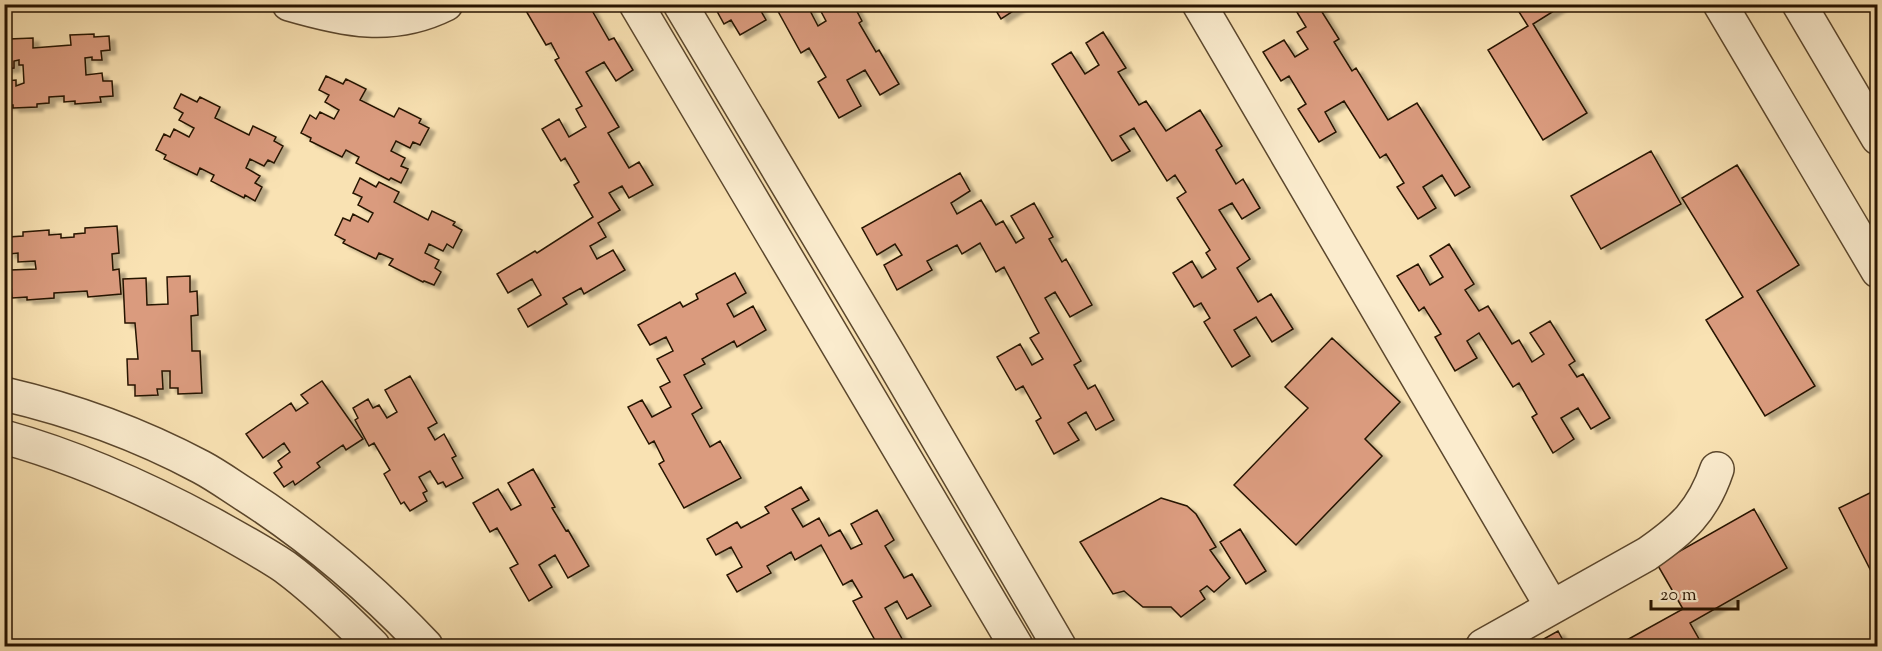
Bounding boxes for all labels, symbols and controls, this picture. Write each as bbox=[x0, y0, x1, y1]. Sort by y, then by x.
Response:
scale bar bbox=[1651, 573, 1738, 611]
text: 20 m bbox=[1660, 583, 1697, 609]

